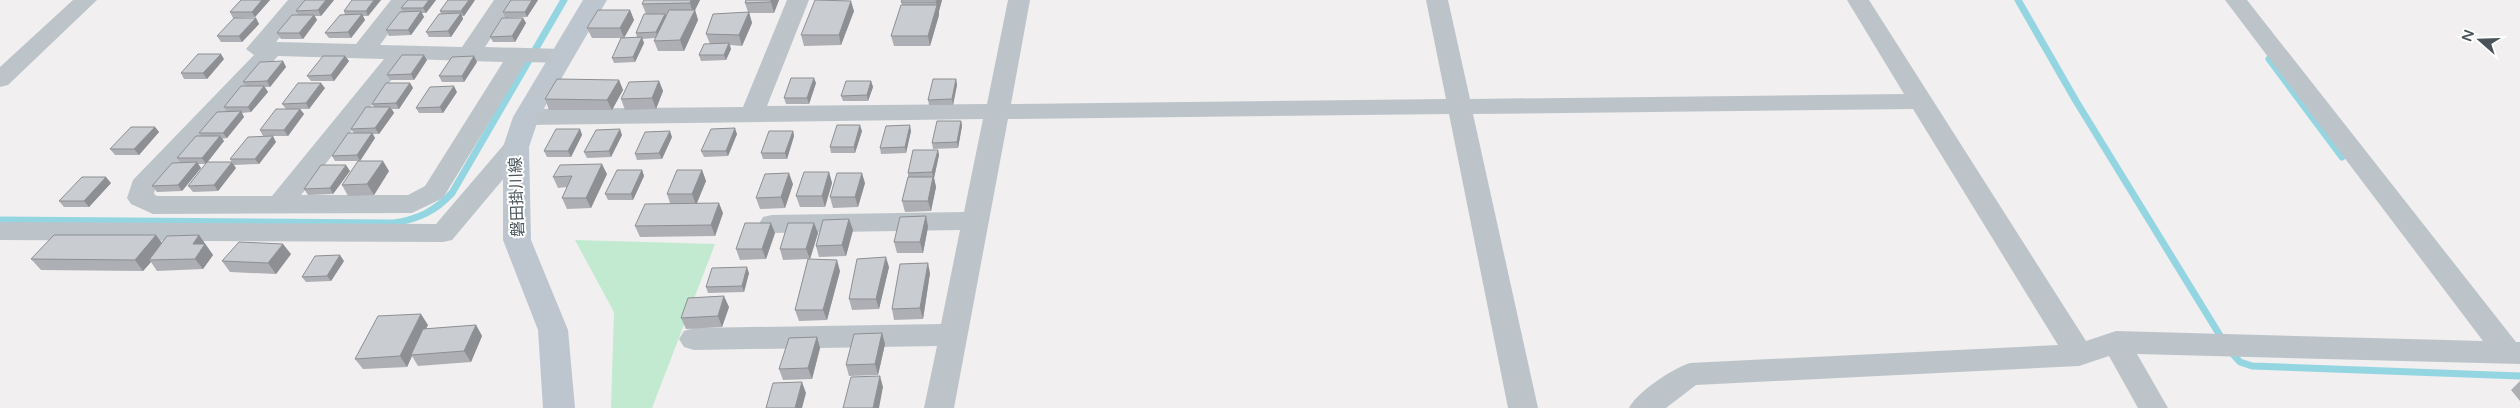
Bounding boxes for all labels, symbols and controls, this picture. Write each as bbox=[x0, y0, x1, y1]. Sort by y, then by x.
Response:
north arrow bbox=[2455, 15, 2505, 65]
text: N bbox=[2458, 28, 2478, 44]
street label: 磐田掛川線 bbox=[506, 157, 528, 237]

